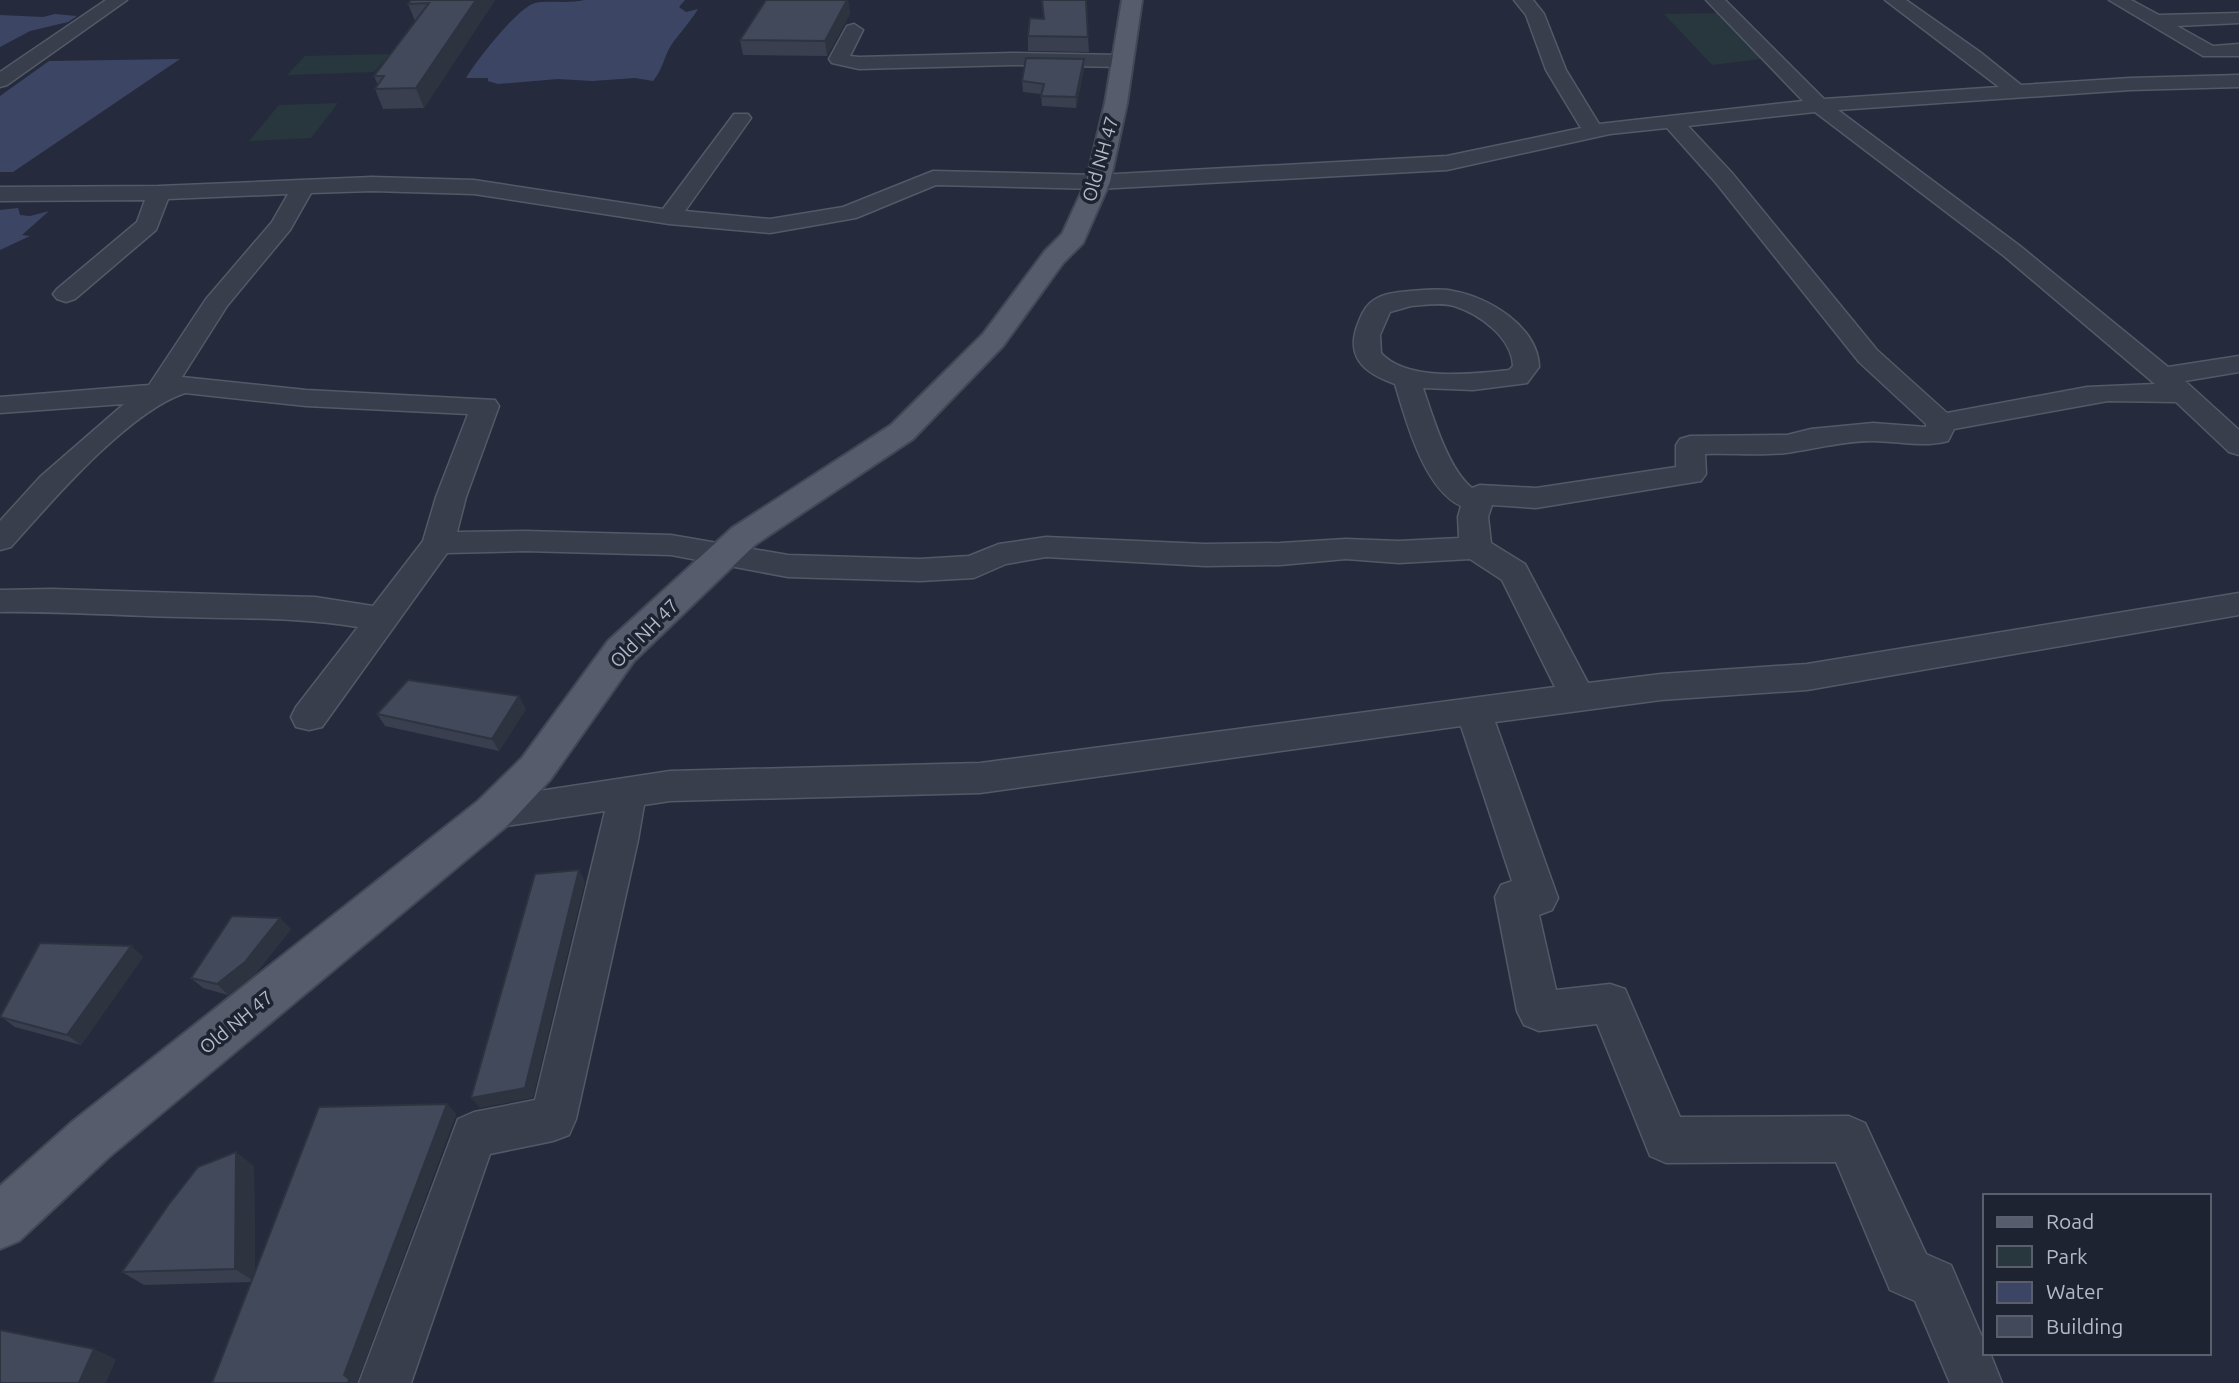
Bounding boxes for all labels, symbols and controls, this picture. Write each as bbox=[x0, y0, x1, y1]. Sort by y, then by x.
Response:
street label: Old NH 47 bbox=[1077, 114, 1123, 204]
street label: Old NH 47 bbox=[605, 594, 683, 672]
street label: Old NH 47 bbox=[195, 986, 277, 1058]
legend bbox=[1983, 1194, 2211, 1355]
text: Road bbox=[2046, 1209, 2094, 1233]
text: Park bbox=[2046, 1244, 2088, 1268]
text: Water bbox=[2046, 1279, 2104, 1303]
text: Building bbox=[2046, 1314, 2123, 1338]

